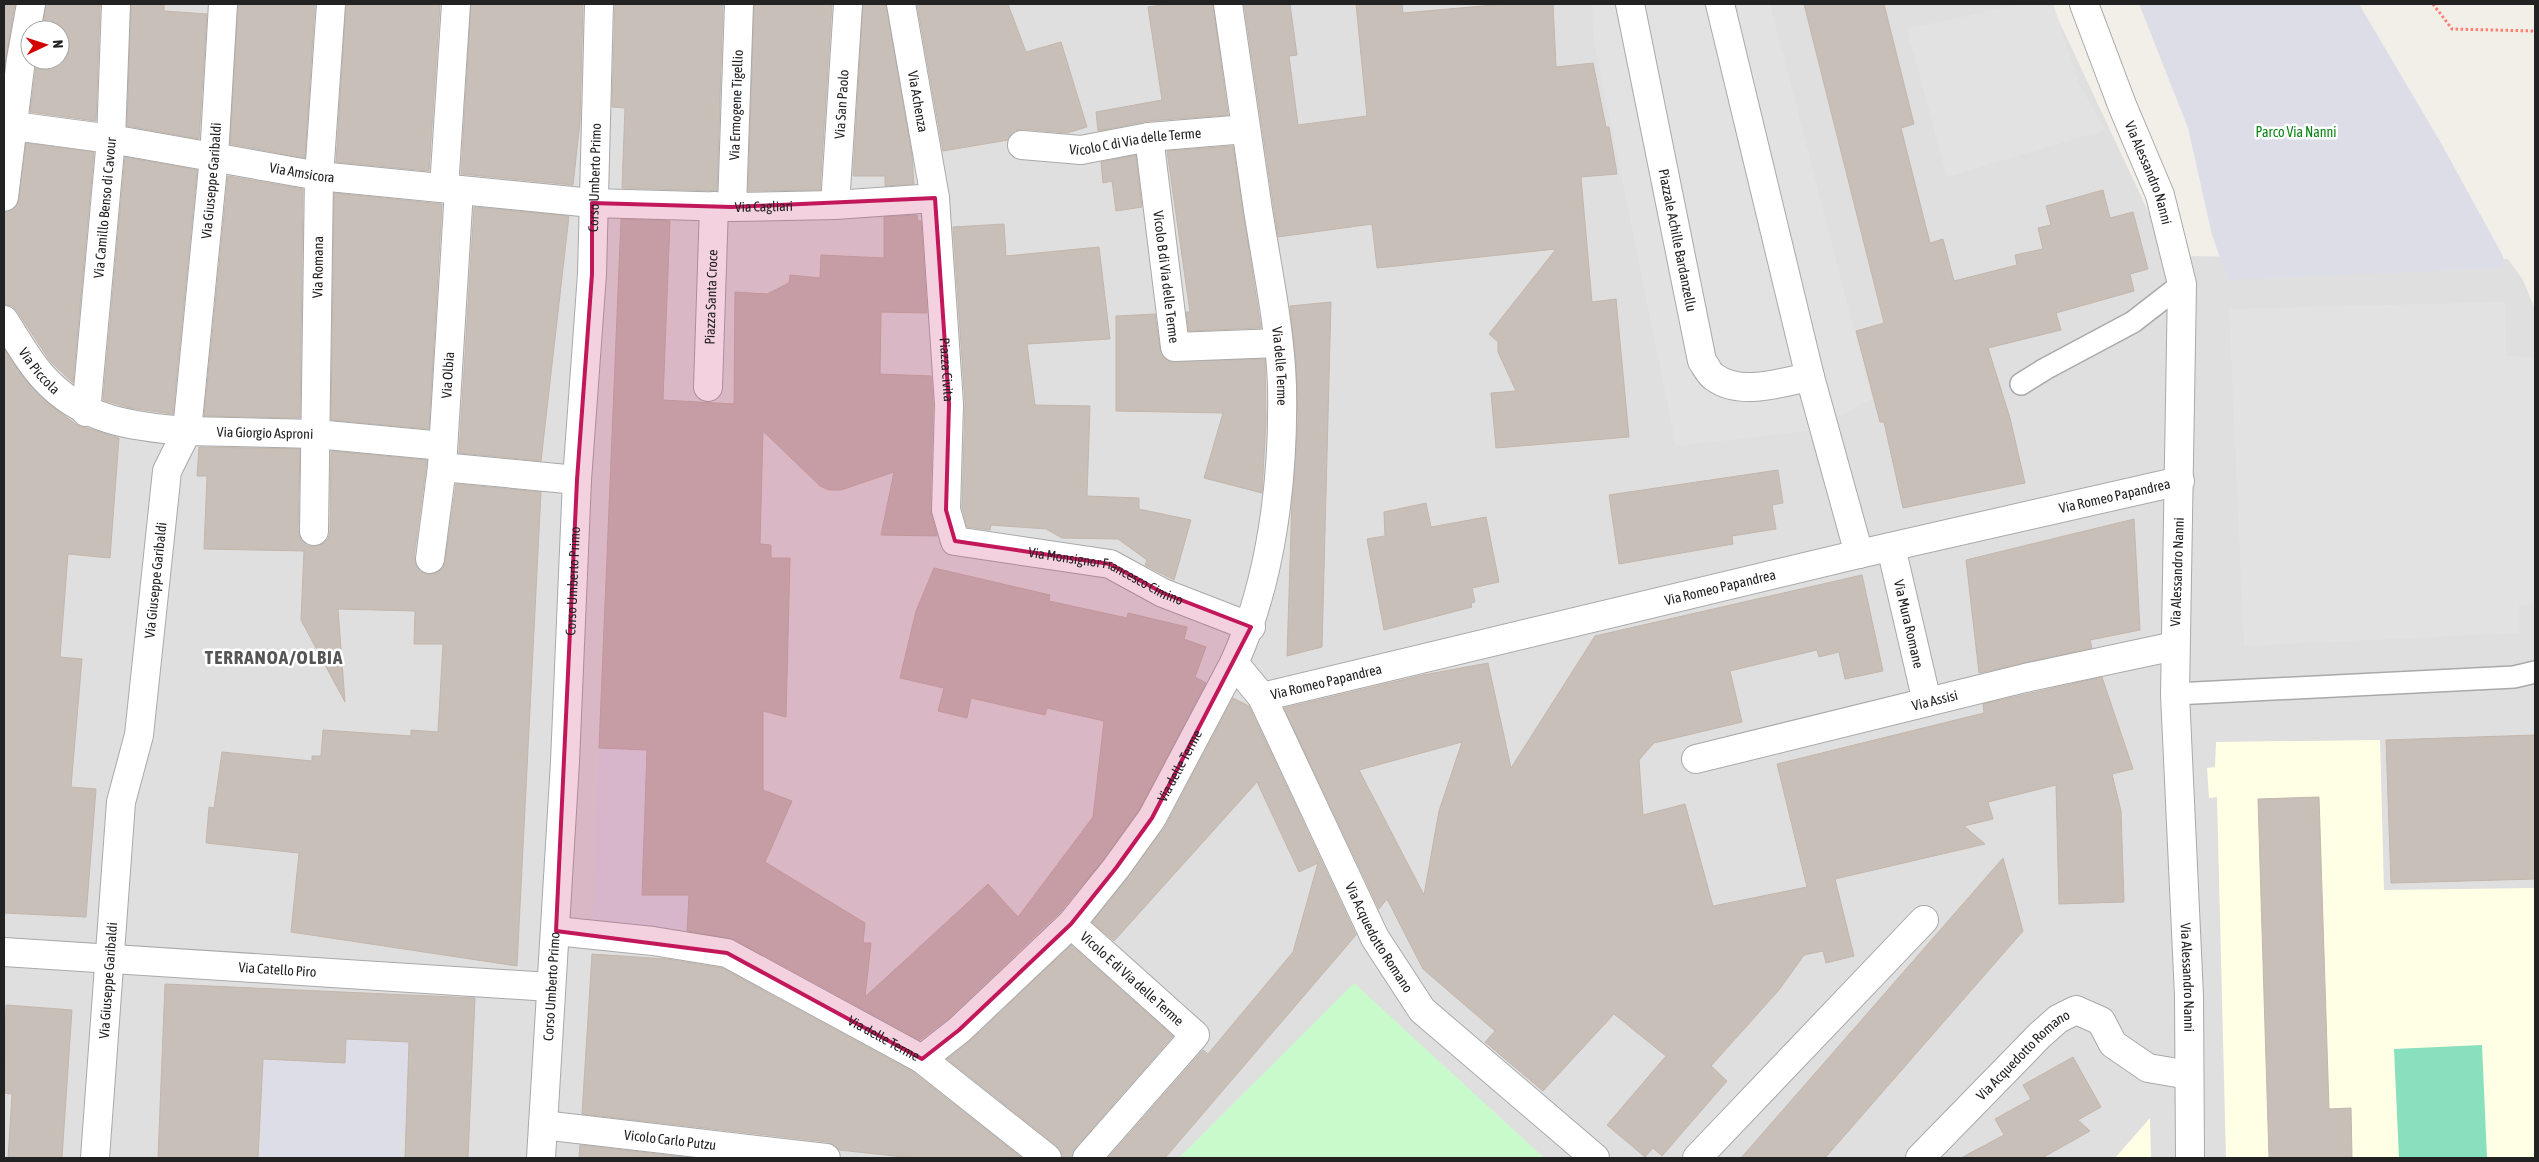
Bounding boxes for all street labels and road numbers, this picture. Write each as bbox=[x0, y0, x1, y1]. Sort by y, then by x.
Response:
street label: Via Ermogene Tigellio bbox=[726, 49, 746, 161]
street label: Via San Paolo bbox=[831, 69, 852, 139]
street label: Via Achenza bbox=[905, 70, 931, 133]
street label: Via Alessandro Nanni bbox=[2122, 119, 2175, 226]
street label: Via Giuseppe Garibaldi bbox=[198, 122, 224, 240]
street label: Corso Umberto Primo bbox=[585, 123, 604, 232]
street label: Vicolo C di Via delle Terme bbox=[1068, 125, 1202, 158]
street label: Via Camillo Benso di Cavour bbox=[90, 136, 119, 279]
street label: Via Amsicora bbox=[268, 159, 335, 186]
street label: Piazzale Achille Bardanzellu bbox=[1655, 167, 1700, 313]
street label: Via Cagliari bbox=[735, 198, 793, 215]
street label: Vicolo B di Via delle Terme bbox=[1150, 210, 1182, 344]
street label: Via Romana bbox=[309, 236, 326, 298]
street label: Piazza Santa Croce bbox=[701, 249, 721, 345]
street label: Via delle Terme bbox=[1269, 326, 1290, 406]
street label: Piazza Civita bbox=[937, 337, 957, 402]
street label: Via Piccola bbox=[15, 345, 63, 397]
street label: Via Olbia bbox=[438, 351, 457, 399]
street label: Via Giorgio Asproni bbox=[217, 424, 313, 442]
street label: Via Romeo Papandrea bbox=[2057, 475, 2172, 516]
street label: Via Alessandro Nanni bbox=[2167, 517, 2187, 627]
street label: Via Giuseppe Garibaldi bbox=[141, 521, 170, 639]
street label: Corso Umberto Primo bbox=[562, 526, 583, 636]
street label: Via Monsignor Francesco Cimino bbox=[1027, 544, 1186, 608]
street label: Via Romeo Papandrea bbox=[1663, 566, 1777, 608]
street label: Via Mura Romane bbox=[1891, 578, 1927, 670]
street label: Via Romeo Papandrea bbox=[1269, 661, 1383, 703]
street label: Via Assisi bbox=[1910, 687, 1959, 714]
street label: Via delle Terme bbox=[1154, 727, 1205, 805]
street label: Via Acquedotto Romano bbox=[1342, 880, 1416, 995]
street label: Via Giuseppe Garibaldi bbox=[96, 922, 120, 1039]
street label: Via Alessandro Nanni bbox=[2178, 922, 2197, 1032]
street label: Vicolo E di Via delle Terme bbox=[1077, 928, 1187, 1029]
street label: Corso Umberto Primo bbox=[540, 931, 563, 1041]
street label: Via Catello Piro bbox=[238, 959, 317, 980]
street label: Via Acquedotto Romano bbox=[1973, 1007, 2072, 1103]
street label: Via delle Terme bbox=[845, 1012, 923, 1064]
street label: Vicolo Carlo Putzu bbox=[623, 1127, 717, 1153]

